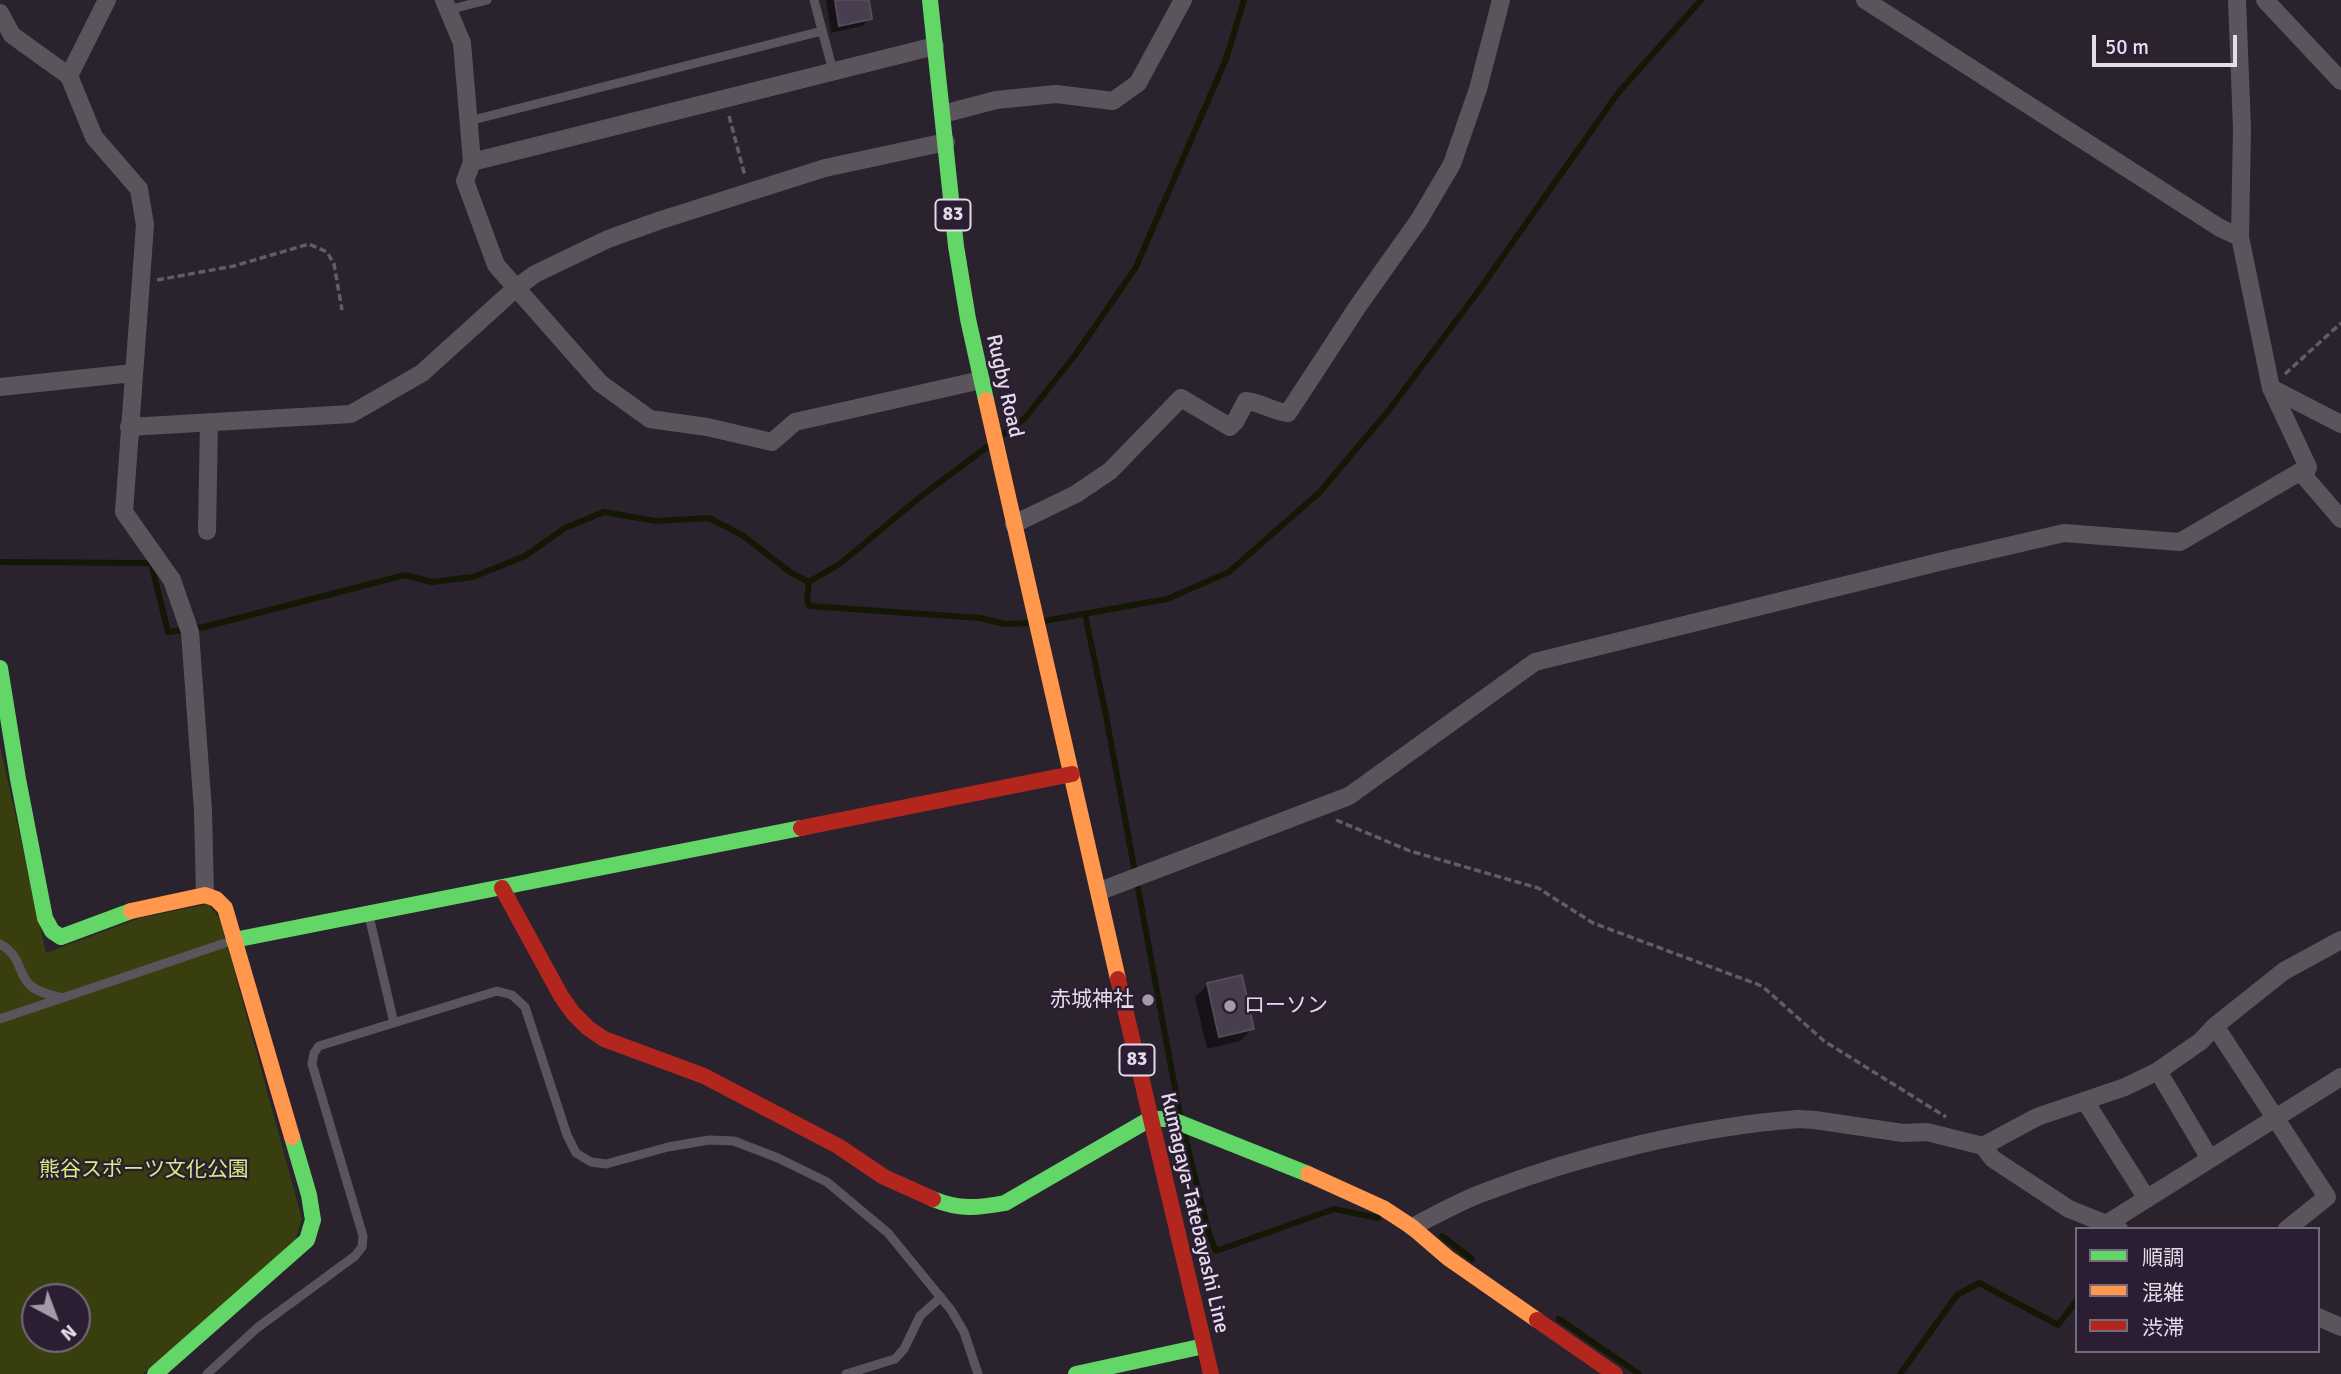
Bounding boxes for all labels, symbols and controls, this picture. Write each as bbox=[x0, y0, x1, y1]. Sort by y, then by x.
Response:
scale bar bbox=[2096, 21, 2241, 65]
text: 50 m bbox=[2105, 34, 2149, 60]
road number: 83 bbox=[936, 200, 970, 230]
street label: Rugby Road bbox=[980, 332, 1028, 440]
place label: 赤城神社 bbox=[1050, 987, 1134, 1013]
marker: 赤城神社 bbox=[1140, 992, 1156, 1008]
place label: ローソン bbox=[1244, 993, 1328, 1019]
marker: ローソン bbox=[1222, 998, 1238, 1014]
road number: 83 bbox=[1120, 1044, 1154, 1076]
street label: Kumagaya-Tatebayashi Line bbox=[1154, 1090, 1234, 1336]
park label: 熊谷スポーツ文化公園 bbox=[39, 1157, 249, 1183]
legend bbox=[2075, 1227, 2320, 1353]
text: 順調 bbox=[2142, 1245, 2184, 1271]
text: 混雑 bbox=[2142, 1280, 2184, 1306]
north arrow bbox=[21, 1283, 91, 1353]
text: 渋滞 bbox=[2142, 1315, 2184, 1341]
text: N bbox=[56, 1319, 81, 1346]

